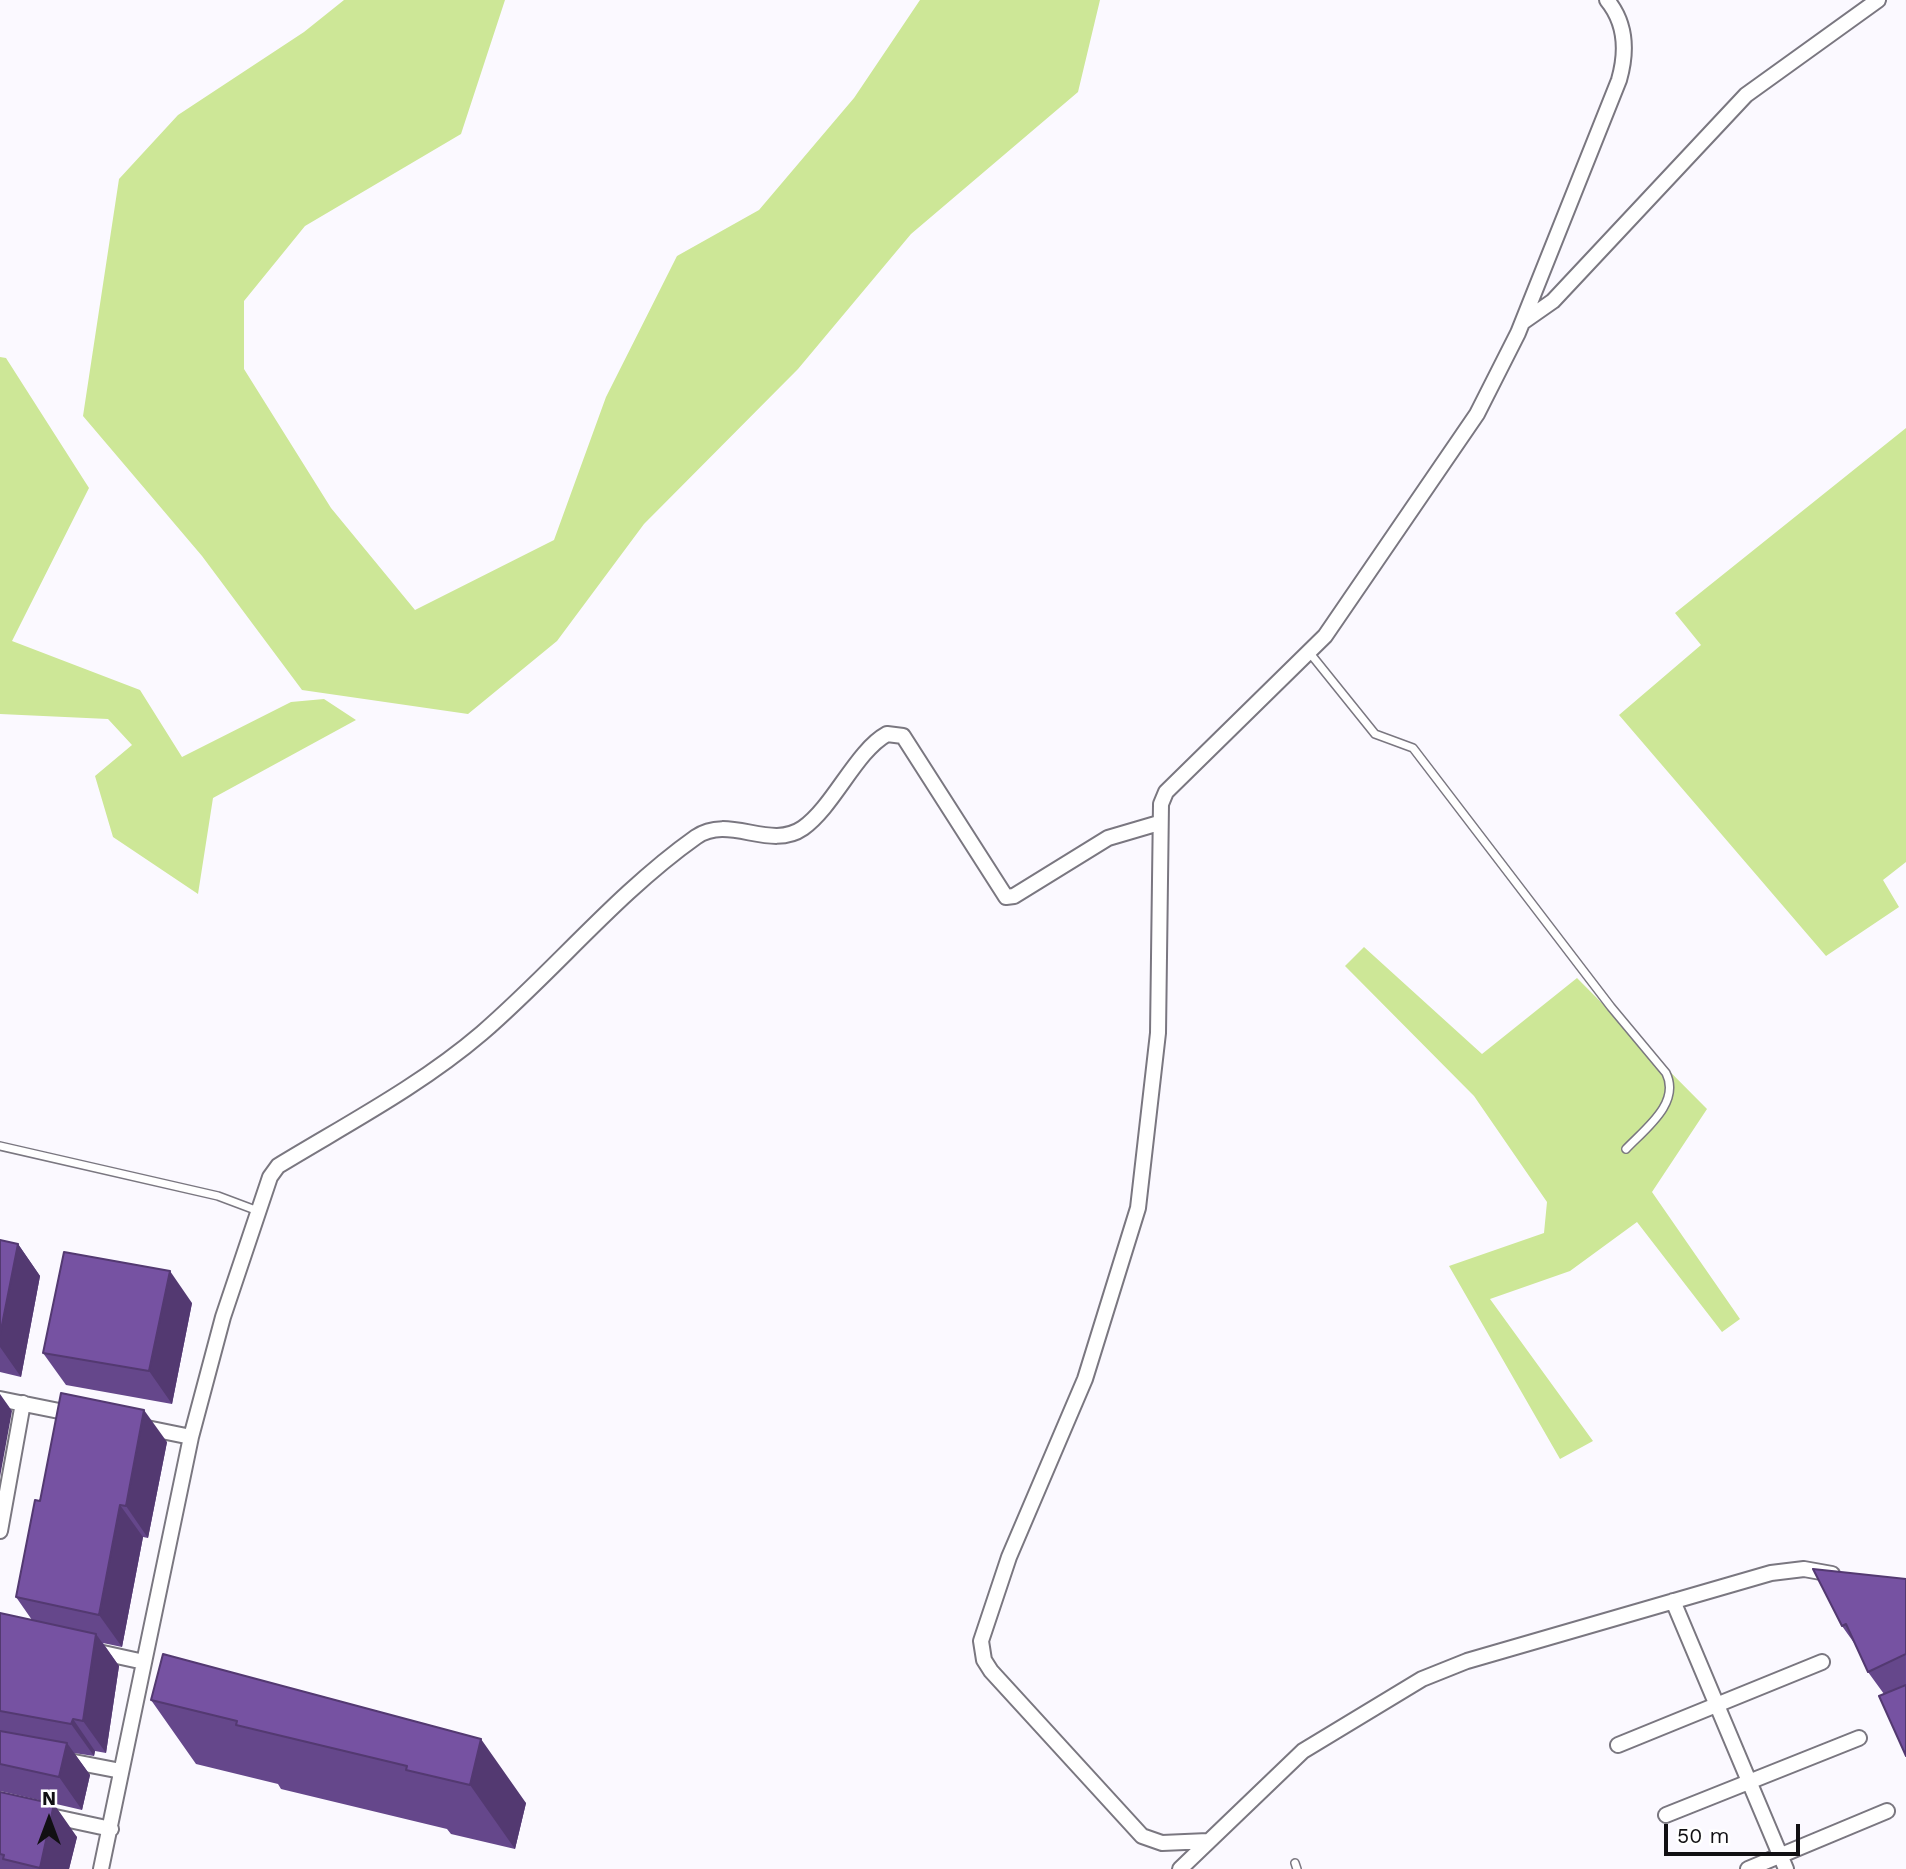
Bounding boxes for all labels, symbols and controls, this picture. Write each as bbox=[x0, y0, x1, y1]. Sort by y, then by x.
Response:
north arrow bbox=[14, 1785, 84, 1855]
text: N bbox=[42, 1787, 56, 1810]
scale bar bbox=[1668, 1810, 1804, 1854]
text: 50 m bbox=[1677, 1823, 1729, 1848]

